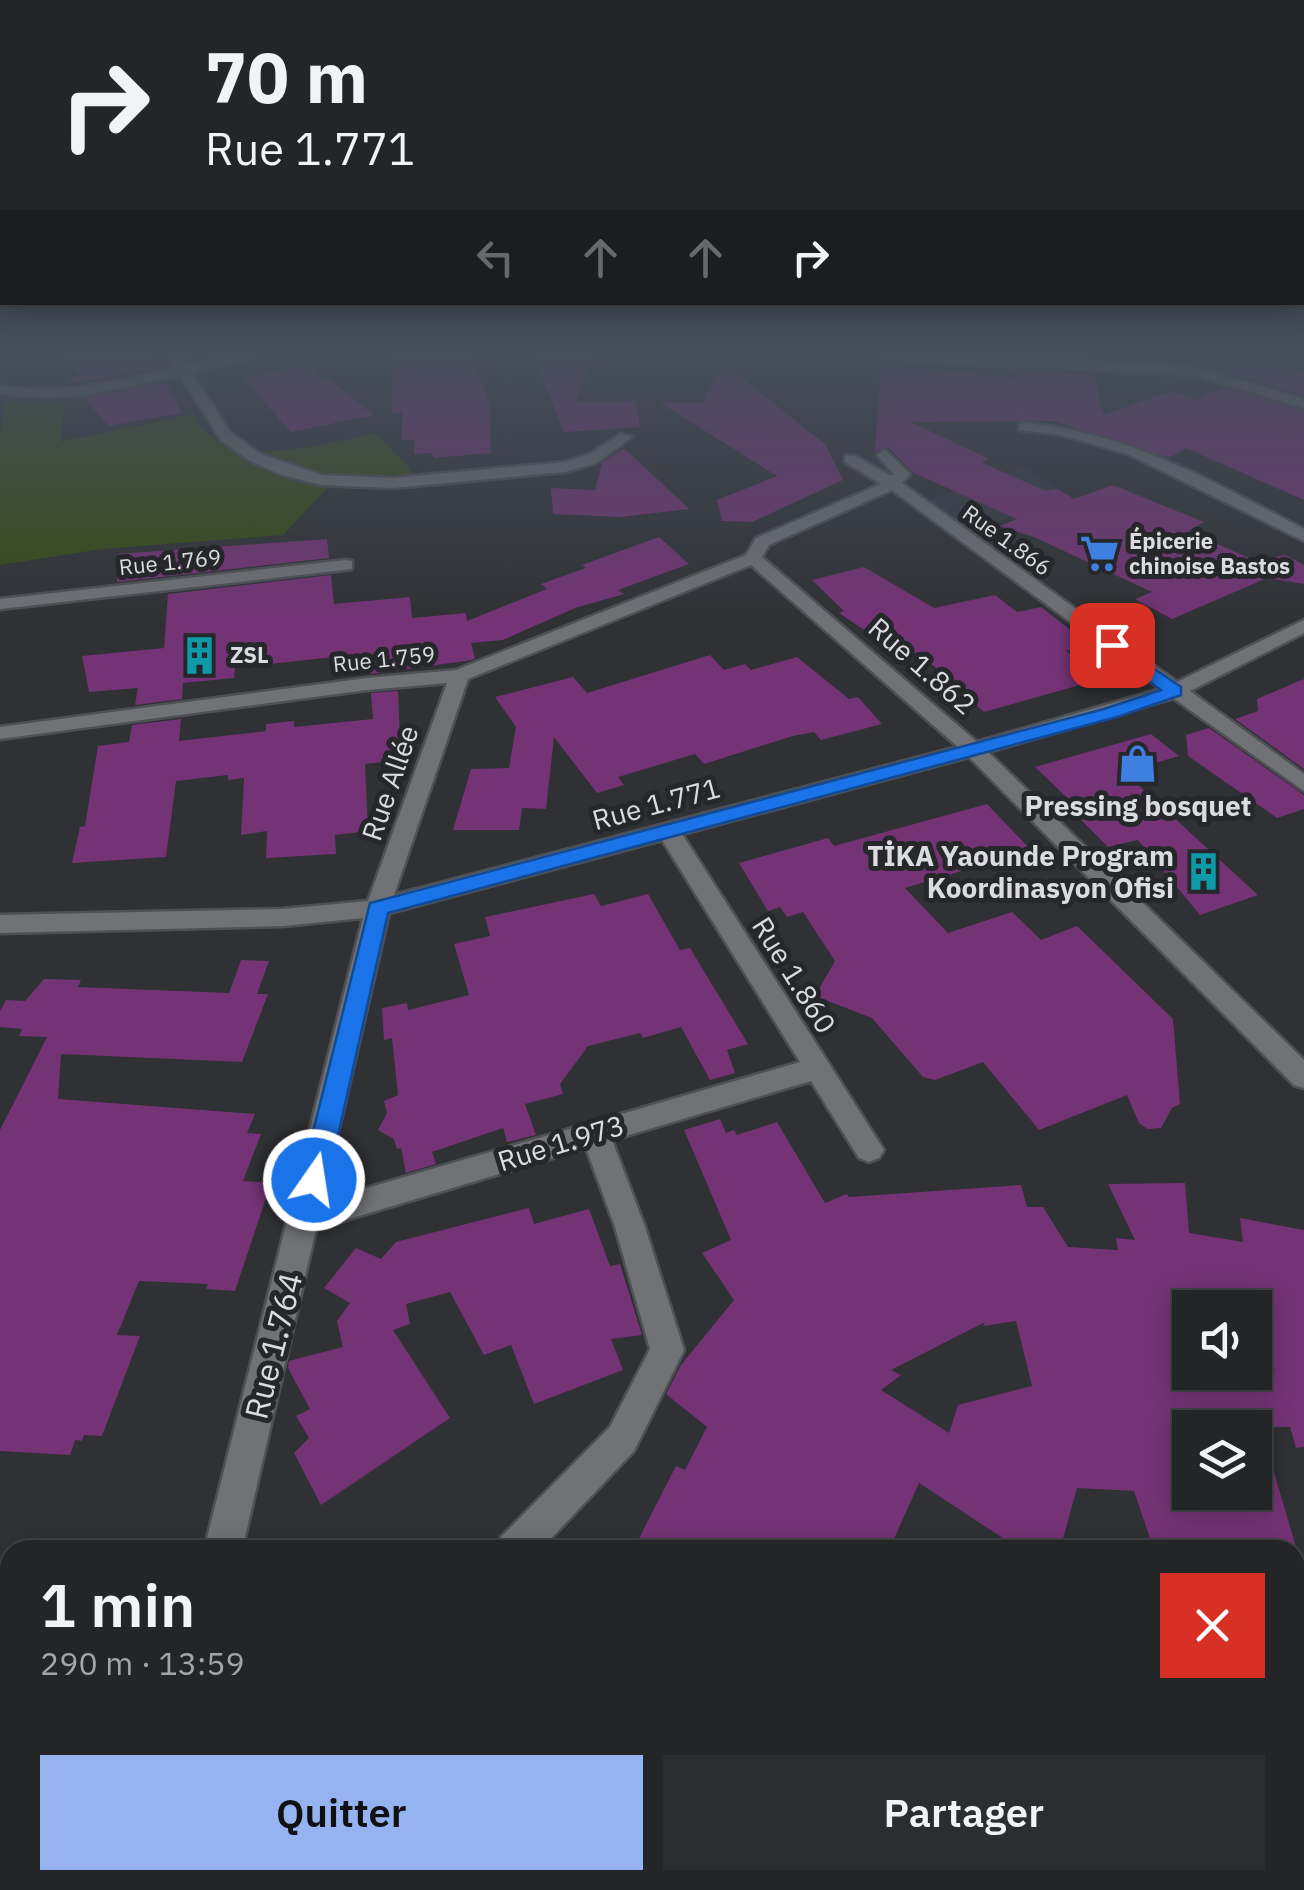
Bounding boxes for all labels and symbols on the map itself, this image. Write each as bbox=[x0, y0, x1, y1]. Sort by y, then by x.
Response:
street label: Rue 1.866 bbox=[957, 498, 1057, 581]
place label: Épicerie chinoise Bastos bbox=[1129, 526, 1290, 580]
supermarket icon: Épicerie chinoise Bastos bbox=[1078, 533, 1120, 575]
street label: Rue 1.769 bbox=[117, 542, 223, 581]
pin bbox=[1070, 603, 1155, 688]
street label: Rue 1.862 bbox=[861, 609, 984, 722]
building icon: ZSL bbox=[179, 634, 221, 676]
street label: Rue 1.759 bbox=[331, 639, 437, 678]
place label: ZSL bbox=[230, 640, 269, 669]
street label: Rue Allée bbox=[353, 720, 426, 845]
shop icon: Pressing bosquet bbox=[1117, 742, 1159, 784]
street label: Rue 1.771 bbox=[588, 769, 724, 838]
place label: Pressing bosquet bbox=[1025, 787, 1251, 824]
place label: TİKA Yaounde Program Koordinasyon Ofisi bbox=[867, 837, 1174, 906]
building icon: TİKA Yaounde Program Koordinasyon Ofisi bbox=[1183, 851, 1225, 893]
street label: Rue 1.860 bbox=[744, 910, 845, 1040]
street label: Rue 1.973 bbox=[493, 1106, 629, 1179]
position arrow bbox=[262, 1128, 366, 1232]
street label: Rue 1.764 bbox=[235, 1268, 311, 1423]

